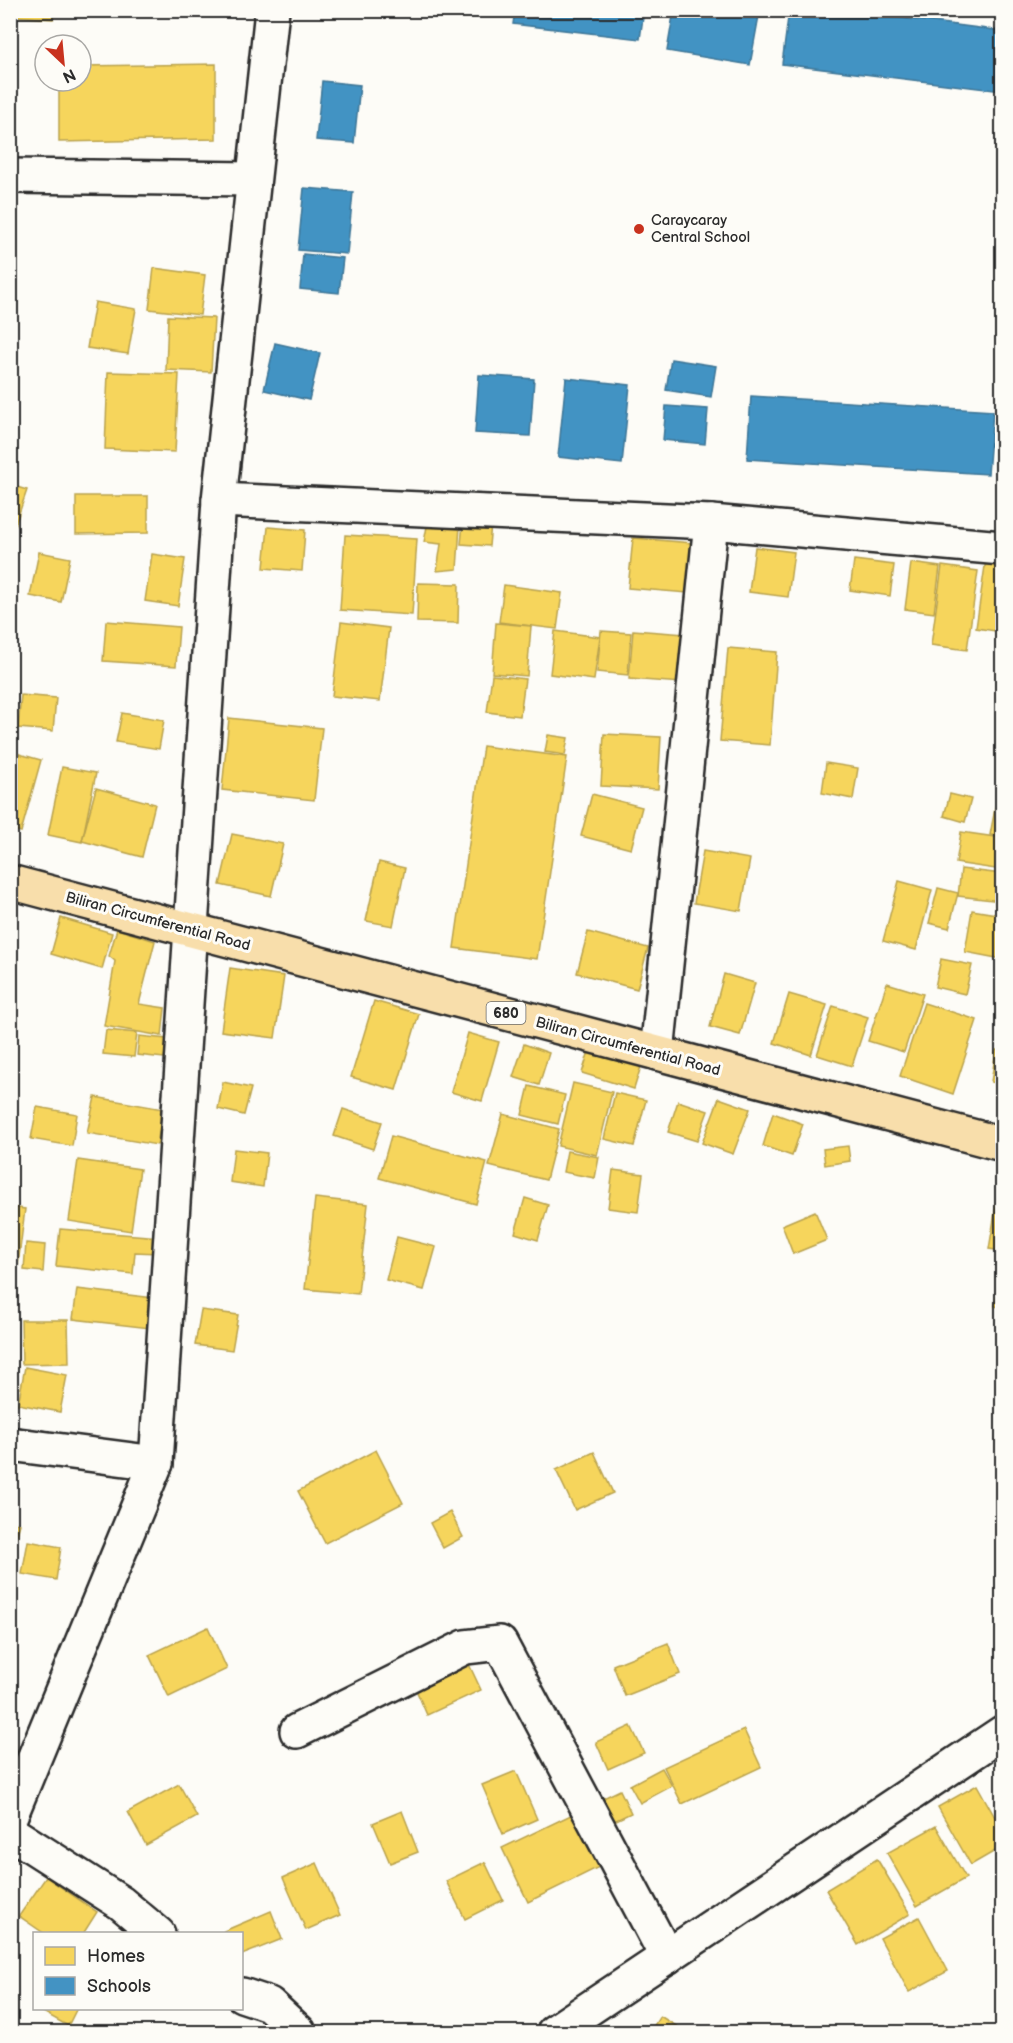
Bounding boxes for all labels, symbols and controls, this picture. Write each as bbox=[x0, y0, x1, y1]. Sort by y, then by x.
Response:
north arrow bbox=[33, 33, 93, 93]
text: N bbox=[59, 64, 78, 86]
place label: Caraycaray Central School bbox=[651, 211, 750, 247]
marker: Caraycaray Central School bbox=[632, 222, 646, 236]
street label: Biliran Circumferential Road bbox=[63, 888, 252, 955]
road number: 680 bbox=[486, 1002, 526, 1024]
street label: Biliran Circumferential Road bbox=[533, 1013, 722, 1080]
legend bbox=[33, 1932, 243, 2010]
text: Homes bbox=[87, 1946, 145, 1967]
text: Schools bbox=[87, 1976, 151, 1997]

